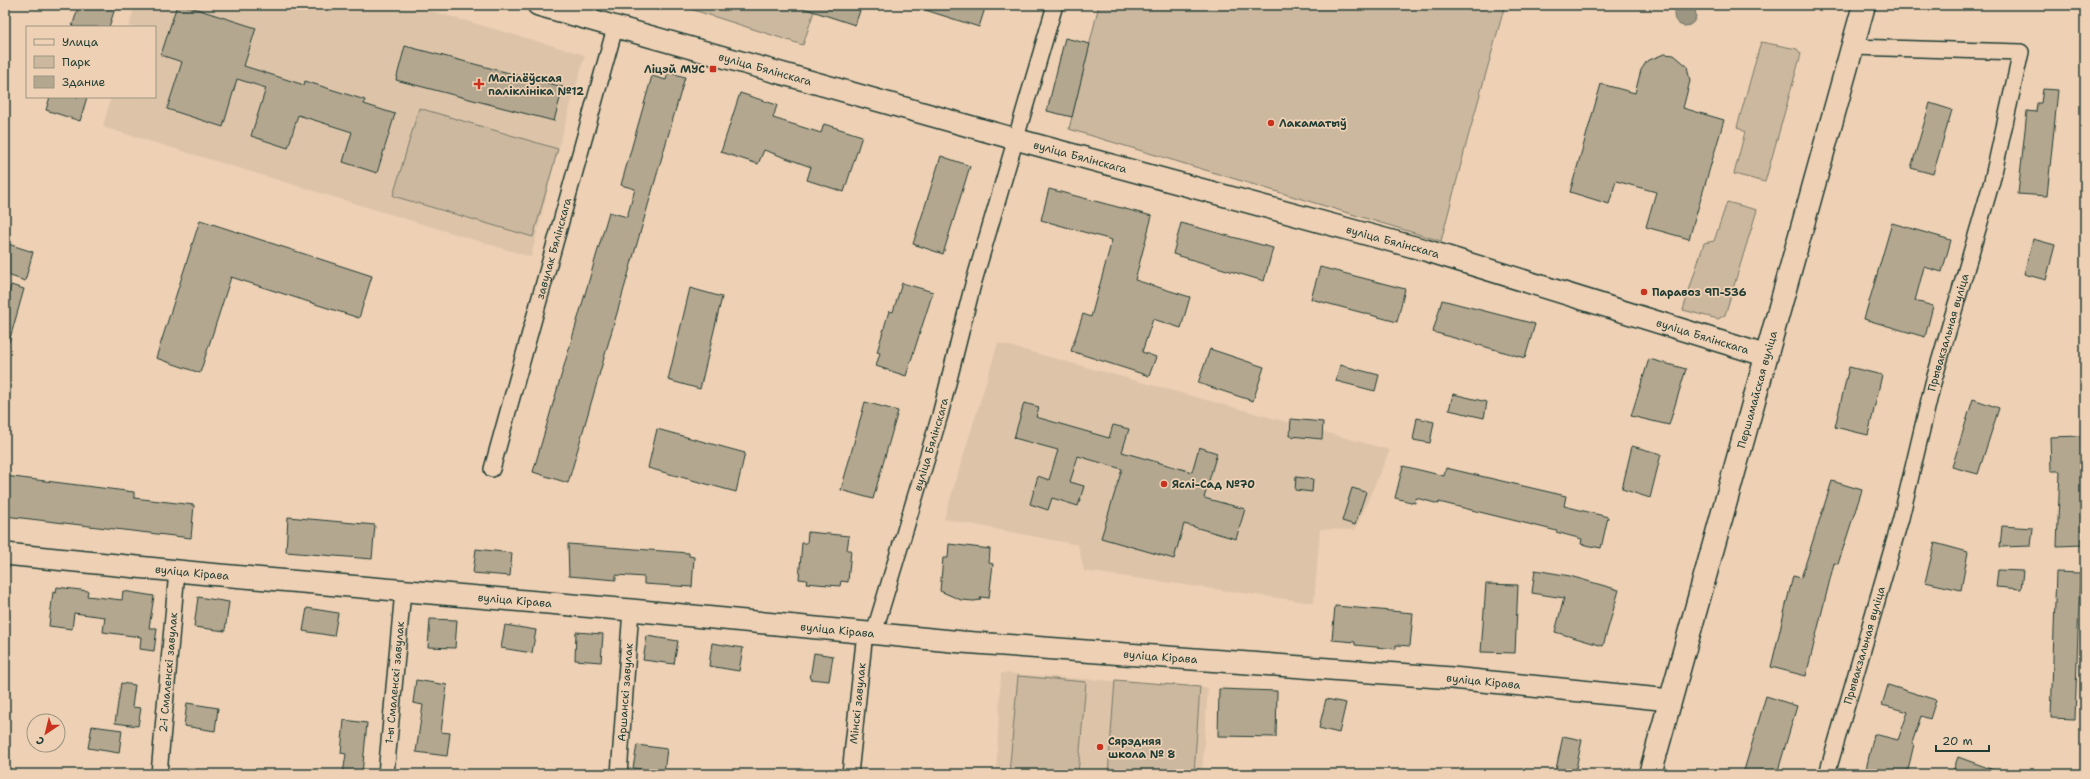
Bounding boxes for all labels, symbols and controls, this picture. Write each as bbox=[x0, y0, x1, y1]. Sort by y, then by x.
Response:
legend bbox=[26, 26, 156, 98]
text: Улица bbox=[62, 34, 99, 50]
street label: вуліца Бялінскага bbox=[717, 49, 814, 90]
text: Парк bbox=[62, 54, 91, 70]
place label: Ліцэй МУС bbox=[644, 62, 705, 77]
marker: Ліцэй МУС bbox=[708, 64, 718, 74]
place label: Магілёўская паліклініка №12 bbox=[488, 71, 584, 99]
text: Здание bbox=[62, 74, 106, 90]
marker: Магілёўская паліклініка №12 bbox=[473, 78, 485, 90]
place label: Лакаматыў bbox=[1279, 116, 1347, 131]
marker: Лакаматыў bbox=[1266, 118, 1276, 128]
street label: вуліца Бялінскага bbox=[1032, 137, 1129, 177]
street label: завулак Бялінскага bbox=[533, 196, 575, 301]
street label: вуліца Бялінскага bbox=[1344, 222, 1441, 262]
street label: Прывакзальная вуліца bbox=[1924, 272, 1973, 393]
place label: Паравоз 9П-536 bbox=[1652, 285, 1747, 300]
marker: Паравоз 9П-536 bbox=[1639, 287, 1649, 297]
street label: вуліца Бялінскага bbox=[1654, 315, 1751, 358]
street label: Першамайская вуліца bbox=[1734, 329, 1781, 450]
street label: вуліца Бялінскага bbox=[910, 396, 952, 493]
place label: Яслі-Сад №70 bbox=[1172, 477, 1255, 492]
marker: Яслі-Сад №70 bbox=[1159, 479, 1169, 489]
street label: вуліца Кірава bbox=[154, 562, 230, 584]
street label: Прывакзальная вуліца bbox=[1841, 584, 1889, 706]
street label: вуліца Кірава bbox=[477, 590, 553, 611]
street label: 2-і Смаленскі завулак bbox=[156, 612, 181, 733]
street label: вуліца Кірава bbox=[800, 619, 875, 642]
street label: 1-ы Смаленскі завулак bbox=[382, 620, 408, 744]
street label: Аршанскі завулак bbox=[614, 642, 637, 742]
street label: вуліца Кірава bbox=[1123, 647, 1198, 667]
street label: Мінскі завулак bbox=[846, 662, 870, 745]
street label: вуліца Кірава bbox=[1446, 671, 1521, 693]
north arrow bbox=[26, 713, 66, 753]
scale bar bbox=[1936, 727, 1989, 753]
text: С bbox=[33, 733, 48, 749]
text: 20 m bbox=[1942, 733, 1973, 749]
place label: Сярэдняя школа № 8 bbox=[1108, 734, 1176, 762]
marker: Сярэдняя школа № 8 bbox=[1095, 742, 1105, 752]

